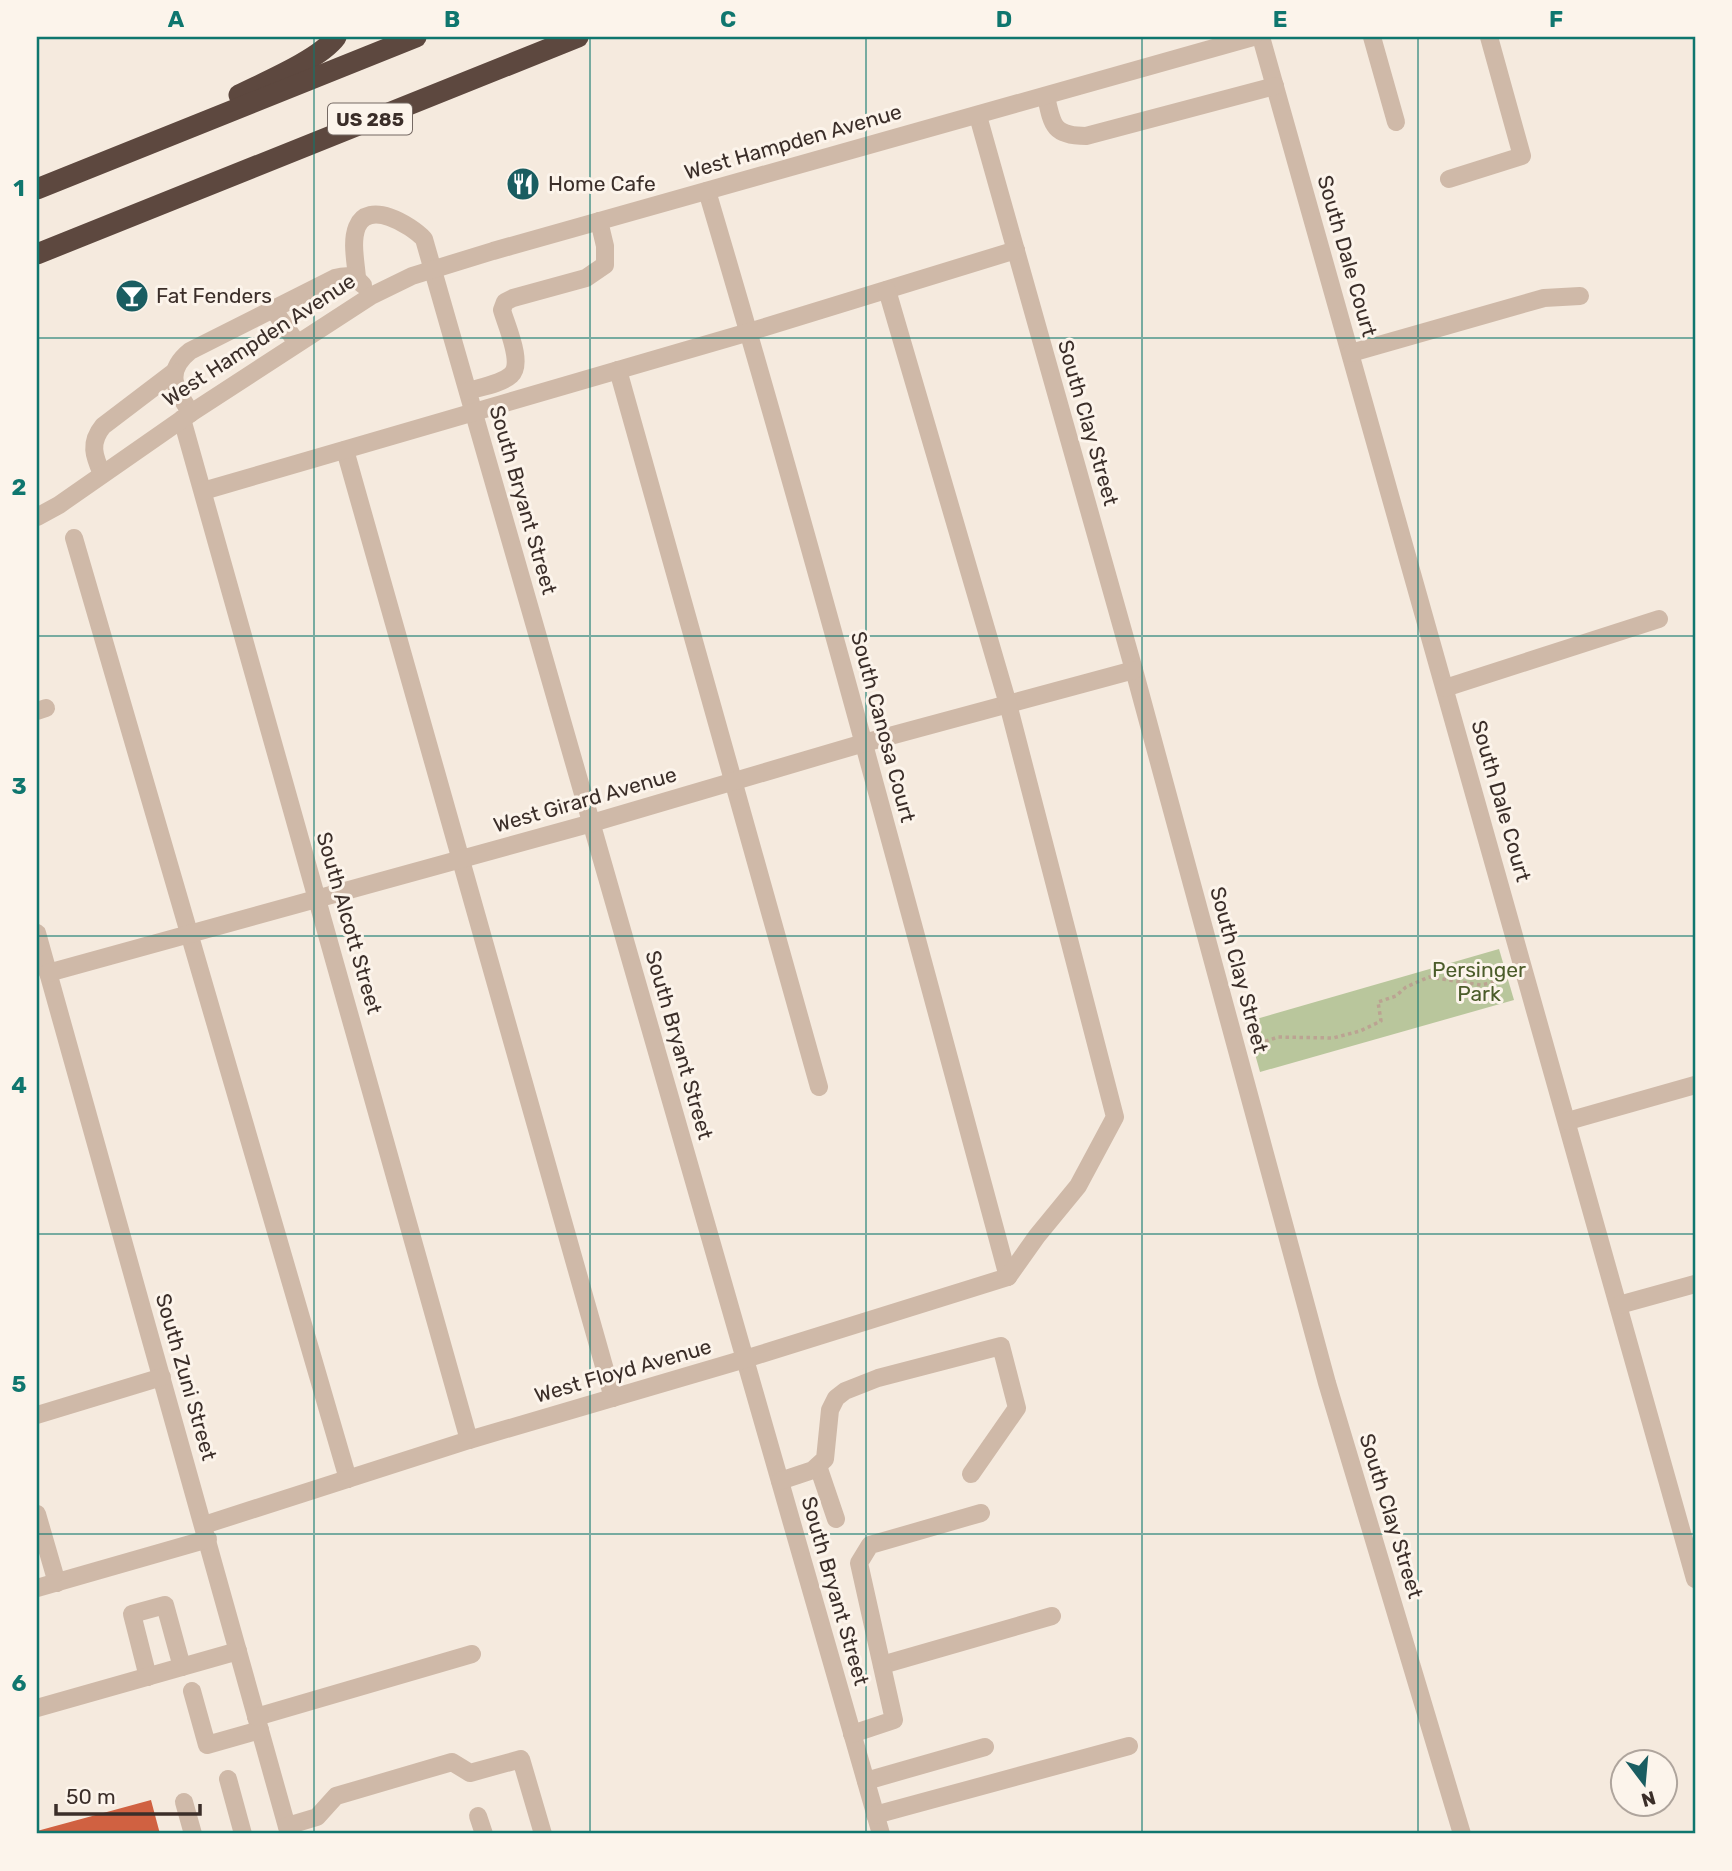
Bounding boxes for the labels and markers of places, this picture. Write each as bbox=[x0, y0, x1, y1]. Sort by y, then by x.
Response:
restaurant icon: Home Cafe bbox=[504, 165, 542, 203]
place label: Home Cafe bbox=[548, 171, 656, 196]
bar icon: Fat Fenders bbox=[113, 277, 151, 315]
place label: Fat Fenders bbox=[156, 283, 272, 308]

